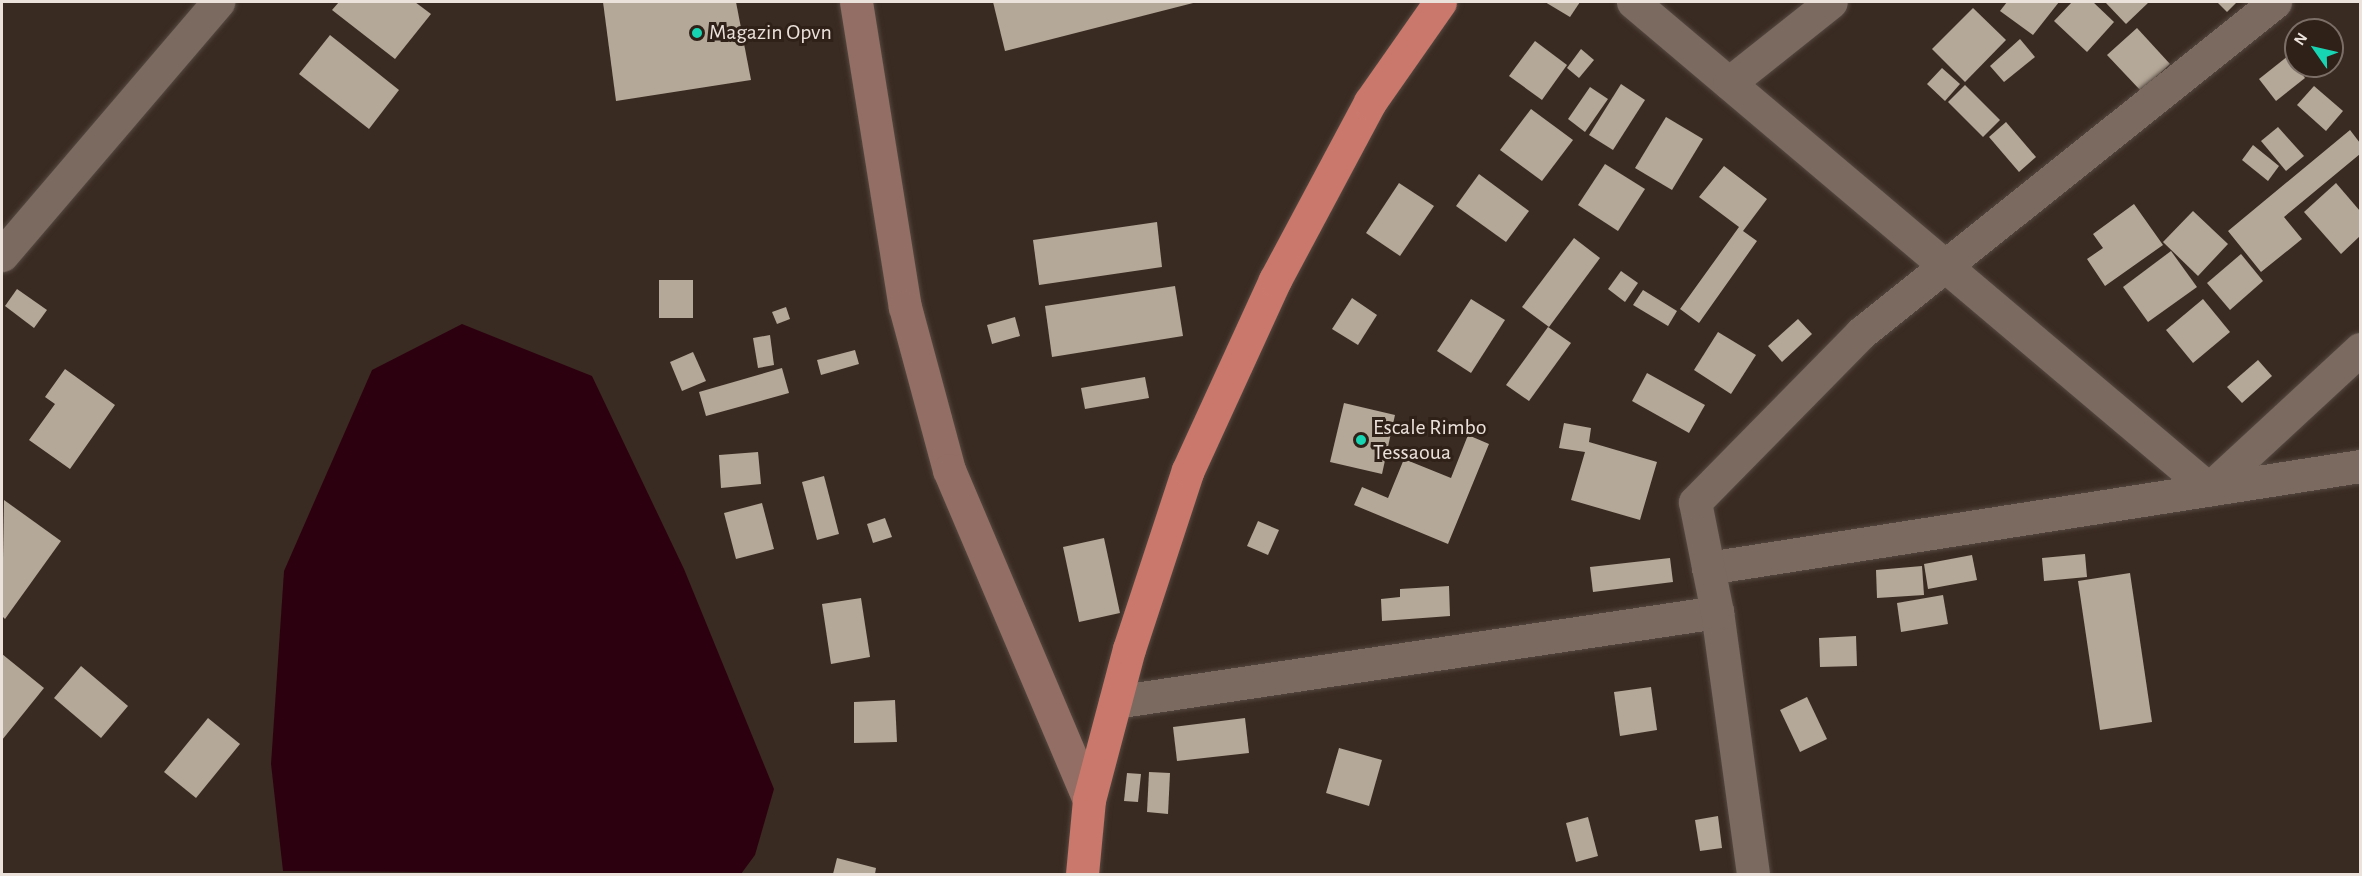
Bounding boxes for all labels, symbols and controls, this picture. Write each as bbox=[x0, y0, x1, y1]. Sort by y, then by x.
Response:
north arrow bbox=[2284, 18, 2344, 78]
place label: Magazin Opvn bbox=[709, 20, 832, 46]
marker: Magazin Opvn bbox=[690, 26, 704, 40]
text: N bbox=[2291, 30, 2310, 48]
place label: Escale Rimbo Tessaoua bbox=[1373, 414, 1487, 466]
marker: Escale Rimbo Tessaoua bbox=[1354, 433, 1368, 447]

